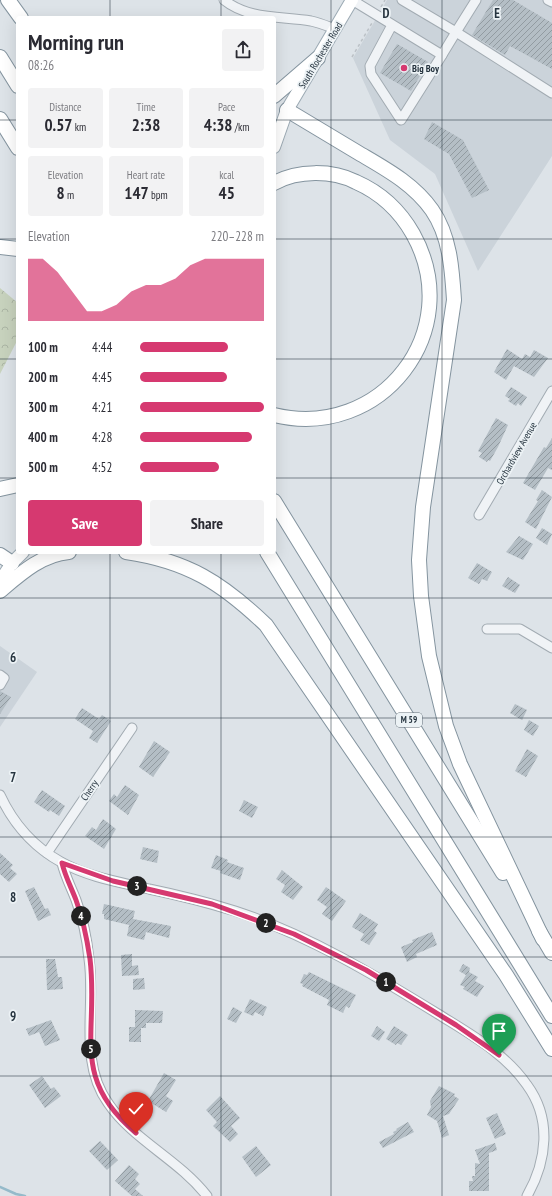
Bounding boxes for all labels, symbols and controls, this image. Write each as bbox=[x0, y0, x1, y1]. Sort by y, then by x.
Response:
text: D bbox=[383, 5, 390, 22]
text: E bbox=[494, 5, 500, 22]
street label: South Rochester Road bbox=[296, 20, 345, 91]
text: Morning run bbox=[28, 28, 124, 56]
button: share bbox=[222, 29, 264, 71]
text: 08:26 bbox=[28, 57, 54, 74]
place label: Big Boy bbox=[412, 62, 440, 75]
marker: Big Boy bbox=[399, 63, 409, 73]
text: Distance bbox=[49, 100, 82, 114]
text: Time bbox=[136, 100, 156, 114]
text: Pace bbox=[218, 100, 235, 114]
text: 0.57 bbox=[44, 114, 72, 136]
text: 2:38 bbox=[132, 114, 160, 136]
text: 4:38 bbox=[204, 114, 232, 136]
text: km bbox=[72, 120, 86, 134]
text: /km bbox=[232, 120, 249, 134]
text: Elevation bbox=[48, 168, 83, 182]
text: Heart rate bbox=[127, 168, 165, 182]
text: kcal bbox=[219, 168, 234, 182]
text: 8 bbox=[57, 182, 65, 204]
text: 147 bbox=[124, 182, 149, 204]
text: 45 bbox=[219, 182, 235, 204]
text: m bbox=[65, 188, 74, 202]
text: bpm bbox=[149, 188, 168, 202]
text: Elevation bbox=[28, 228, 70, 245]
text: 220–228 m bbox=[211, 228, 264, 245]
text: 100 m bbox=[28, 339, 58, 356]
text: 4:44 bbox=[92, 339, 112, 356]
text: 200 m bbox=[28, 369, 58, 386]
text: 4:45 bbox=[92, 369, 112, 386]
text: 300 m bbox=[28, 399, 58, 416]
text: 4:21 bbox=[92, 399, 112, 416]
street label: Orchardview Avenue bbox=[493, 420, 540, 487]
text: 400 m bbox=[28, 429, 58, 446]
text: 4:28 bbox=[92, 429, 112, 446]
text: 500 m bbox=[28, 459, 58, 476]
text: 4:52 bbox=[92, 459, 112, 476]
button: Save bbox=[28, 500, 142, 546]
button: Share bbox=[150, 500, 264, 546]
text: 6 bbox=[10, 649, 16, 666]
road number: M 59 bbox=[396, 713, 422, 727]
text: 7 bbox=[10, 769, 16, 786]
street label: Cherry bbox=[78, 777, 101, 803]
pin: 3 bbox=[127, 876, 147, 896]
text: 3 bbox=[134, 879, 140, 893]
text: 8 bbox=[10, 889, 16, 906]
pin: 4 bbox=[71, 906, 91, 926]
text: 4 bbox=[78, 909, 84, 923]
pin: 2 bbox=[256, 913, 276, 933]
text: 2 bbox=[263, 916, 269, 930]
pin: 1 bbox=[376, 972, 396, 992]
text: 1 bbox=[383, 975, 389, 989]
text: 9 bbox=[10, 1008, 16, 1025]
pin bbox=[482, 1014, 516, 1055]
icon: arrive bbox=[488, 1020, 510, 1042]
pin: 5 bbox=[81, 1039, 101, 1059]
text: 5 bbox=[88, 1042, 94, 1056]
pin bbox=[119, 1092, 153, 1133]
icon: check bbox=[125, 1098, 147, 1120]

